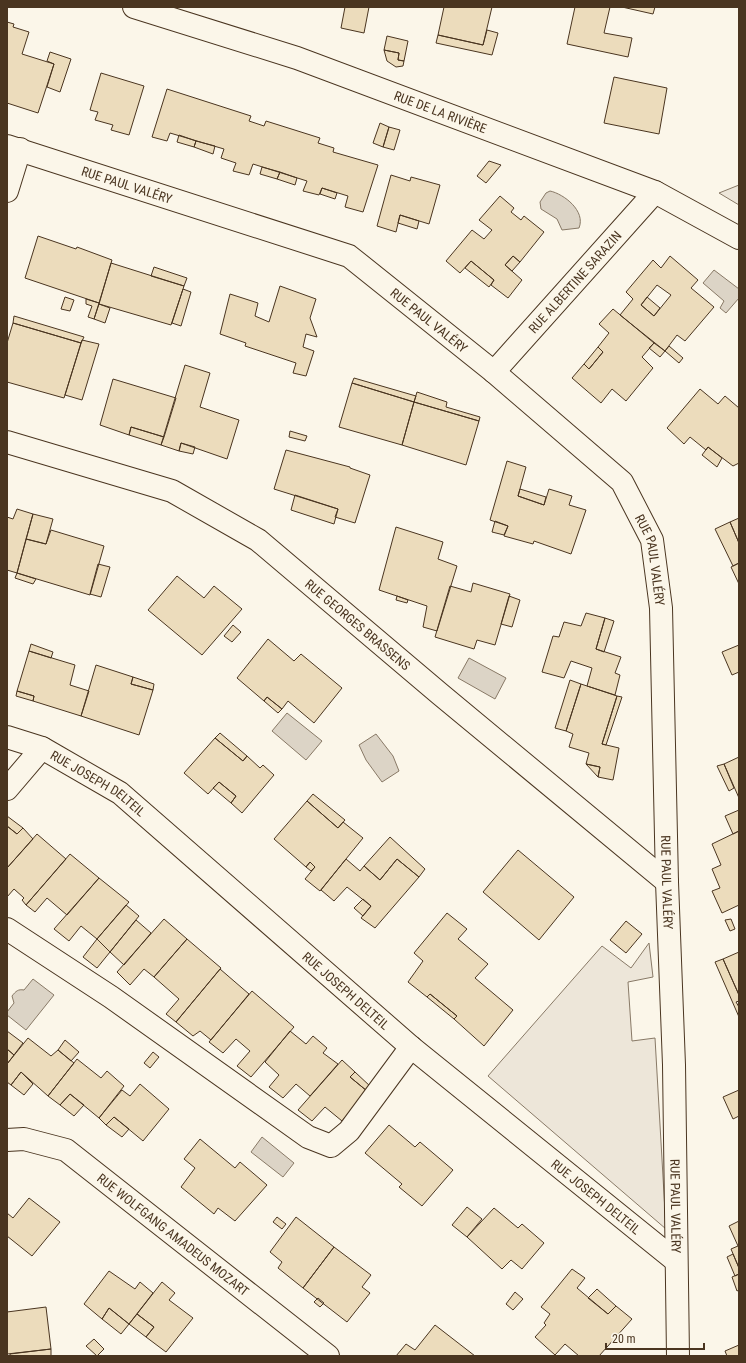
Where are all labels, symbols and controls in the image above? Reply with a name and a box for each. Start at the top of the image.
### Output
street label: RUE DE LA RIVIÈRE [392,88,489,136]
street label: RUE PAUL VALÉRY [80,163,174,207]
street label: RUE ALBERTINE SARAZIN [526,228,625,336]
street label: RUE PAUL VALÉRY [387,285,471,356]
street label: RUE PAUL VALÉRY [632,512,668,607]
street label: RUE GEORGES BRASSENS [302,576,413,674]
street label: RUE JOSEPH DELTEIL [48,748,148,820]
street label: RUE PAUL VALÉRY [658,835,676,930]
street label: RUE JOSEPH DELTEIL [299,949,392,1033]
street label: RUE JOSEPH DELTEIL [548,1156,643,1237]
street label: RUE PAUL VALÉRY [667,1159,684,1254]
street label: RUE WOLFGANG AMADEUS MOZART [94,1171,252,1299]
scale bar [606,1325,704,1351]
text: 20 m [612,1332,636,1346]

